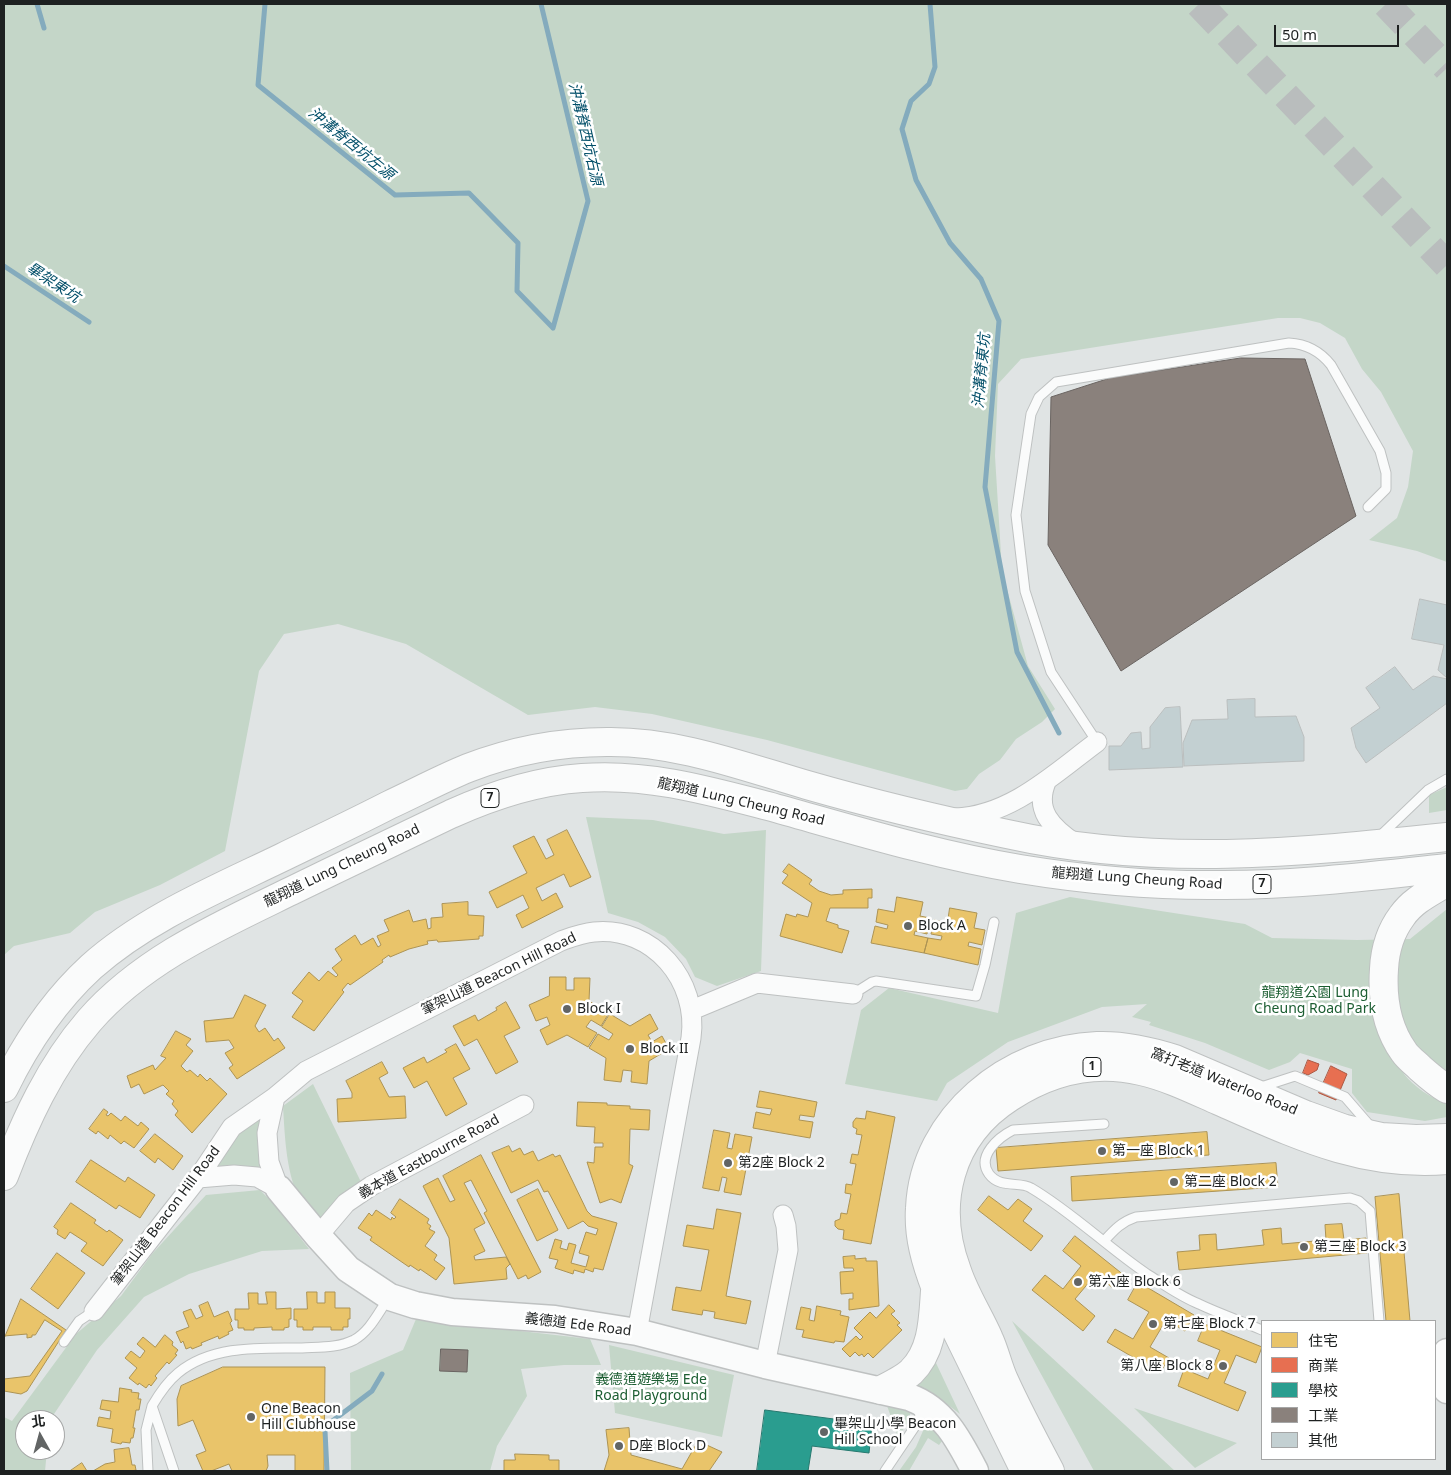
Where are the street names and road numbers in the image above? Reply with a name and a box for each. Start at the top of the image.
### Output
street label: 龍翔道 Lung Cheung Road [656,775,826,829]
road number: 7 [481,788,499,808]
street label: 龍翔道 Lung Cheung Road [261,821,423,911]
street label: 龍翔道 Lung Cheung Road [1051,865,1223,893]
road number: 7 [1253,874,1271,894]
street label: 筆架山道 Beacon Hill Road [419,929,579,1019]
street label: 窩打老道 Waterloo Road [1148,1045,1300,1119]
road number: 1 [1083,1058,1101,1076]
street label: 義本道 Eastbourne Road [356,1111,502,1203]
street label: 筆架山道 Beacon Hill Road [108,1143,224,1289]
street label: 義德道 Ede Road [524,1310,632,1340]

